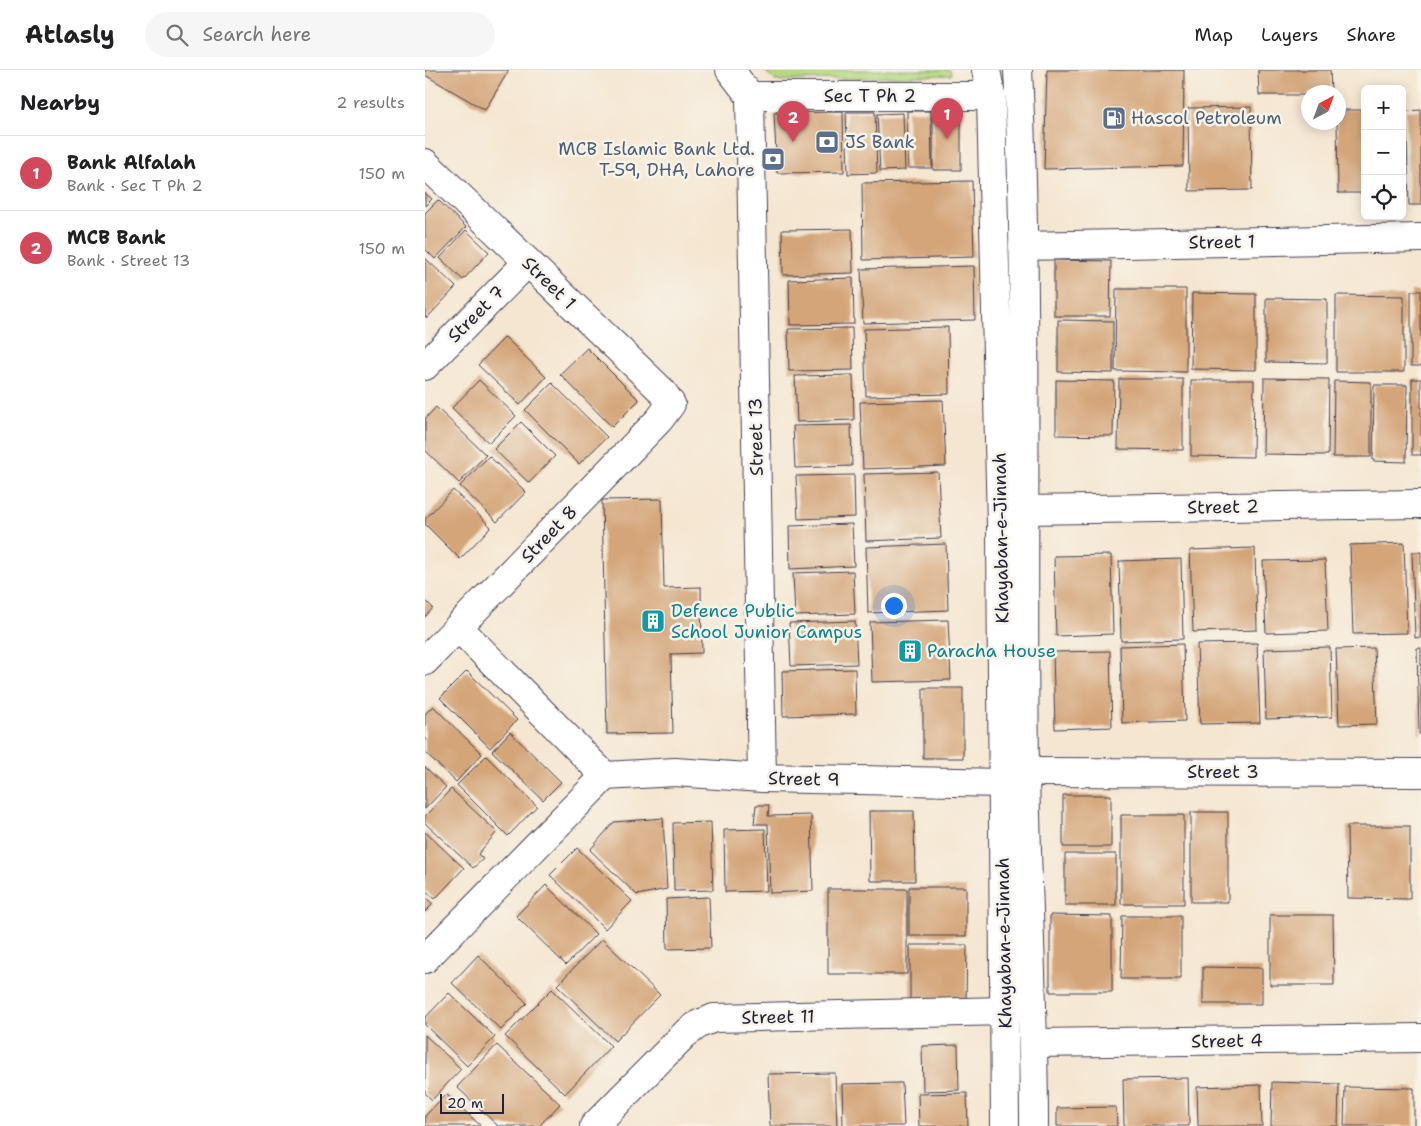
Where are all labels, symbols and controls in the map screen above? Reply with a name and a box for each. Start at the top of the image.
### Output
search box [145,12,495,57]
text: Atlasly [25,19,115,51]
icon: search [163,21,191,49]
text: Search here [203,22,311,47]
text: Map [1195,23,1233,47]
text: Layers [1261,23,1318,47]
text: Share [1346,23,1396,47]
street label: Sec T Ph 2 [824,84,916,108]
north arrow [1301,85,1346,130]
map controls [1361,85,1406,220]
button: + [1361,85,1406,130]
text: Nearby [20,89,100,117]
text: 2 results [336,92,405,113]
pin: 1 [931,98,963,139]
pin: 2 [777,101,809,142]
fuel station icon: Hascol Petroleum [1101,105,1127,131]
place label: Hascol Petroleum [1131,106,1282,130]
bank icon: JS Bank [814,129,840,155]
place label: JS Bank [845,130,915,154]
button: − [1361,130,1406,175]
place label: MCB Islamic Bank Ltd. T-59, DHA, Lahore [558,137,755,182]
bank icon: MCB Islamic Bank Ltd. T-59, DHA, Lahore [760,146,786,172]
text: Bank Alfalah [67,150,196,175]
text: 1 [32,163,40,184]
text: 150 m [358,163,405,184]
text: Bank · Sec T Ph 2 [67,175,203,196]
button: locate [1361,175,1406,220]
text: MCB Bank [67,225,166,250]
street label: Street 1 [1189,229,1255,255]
text: 2 [30,238,42,259]
text: 150 m [358,238,405,259]
text: Bank · Street 13 [67,250,190,271]
street label: Street 1 [517,251,581,315]
street label: Street 7 [442,280,510,348]
street label: Street 13 [743,398,769,476]
street label: Khayaban-e-Jinnah [988,452,1014,624]
street label: Street 2 [1187,494,1259,520]
street label: Street 8 [515,500,583,568]
your location [881,593,907,619]
place label: Defence Public School Junior Campus [671,599,862,644]
building icon: Defence Public School Junior Campus [640,608,666,634]
building icon: Paracha House [897,638,923,664]
place label: Paracha House [927,639,1056,663]
street label: Street 3 [1187,760,1259,784]
street label: Street 9 [768,766,840,792]
street label: Khayaban-e-Jinnah [991,857,1017,1029]
street label: Street 11 [741,1004,815,1030]
street label: Street 4 [1191,1028,1263,1054]
scale bar [440,1091,504,1114]
text: 20 m [447,1094,483,1112]

